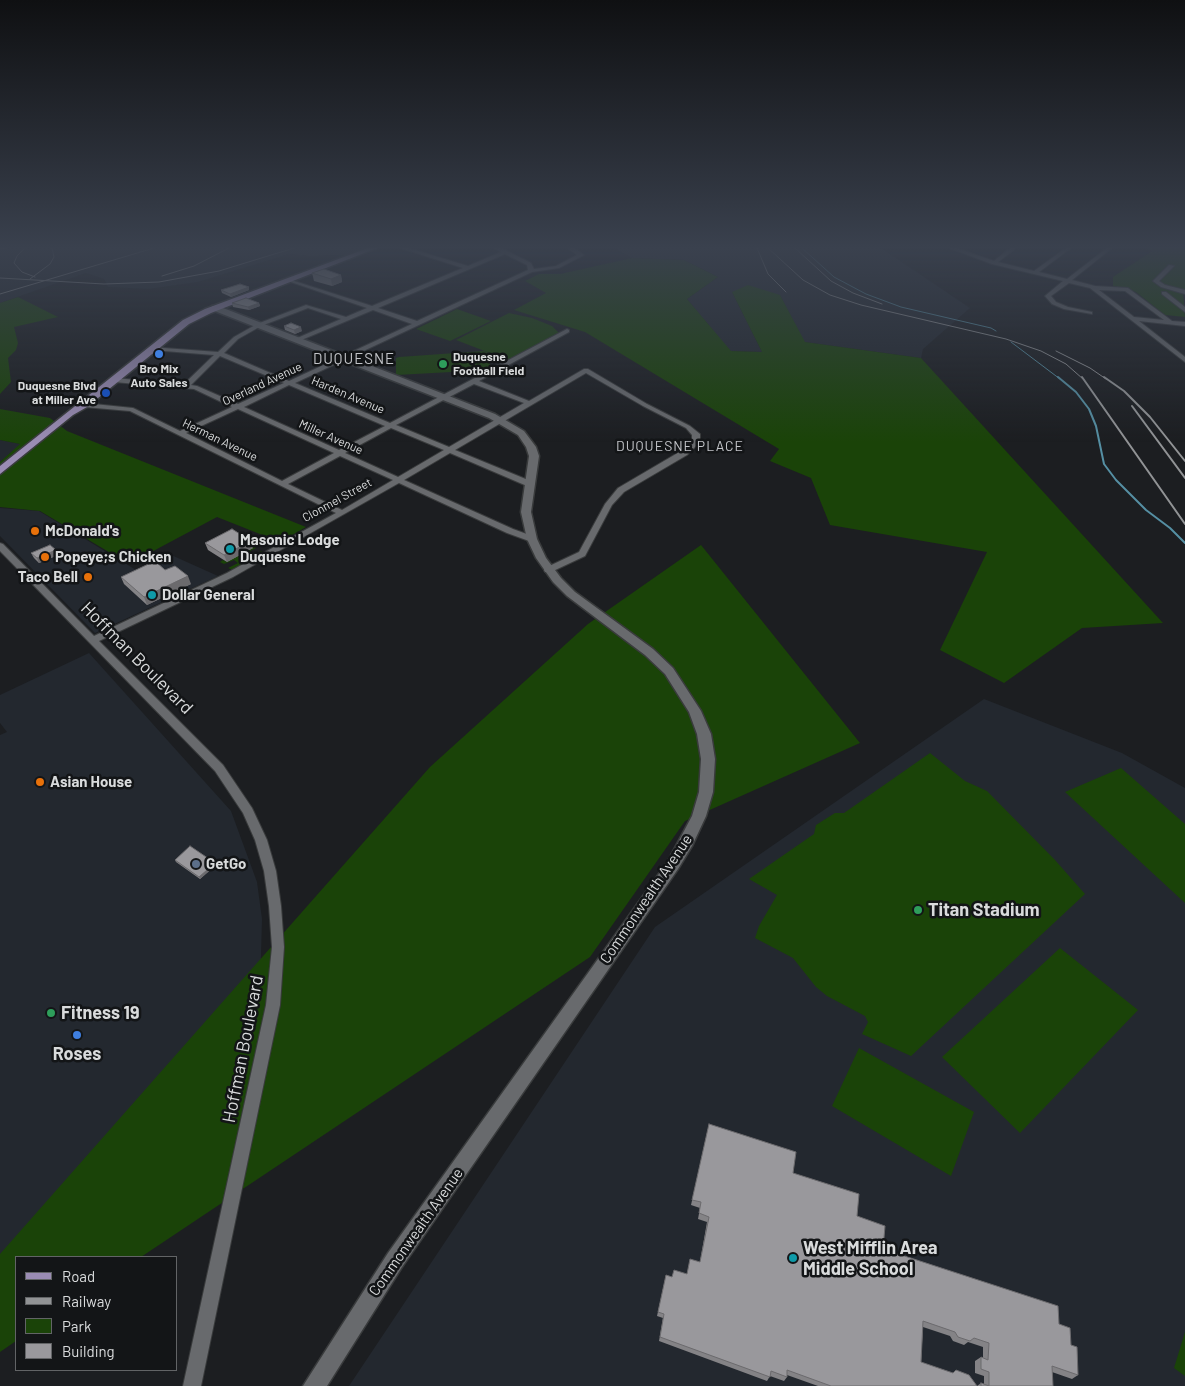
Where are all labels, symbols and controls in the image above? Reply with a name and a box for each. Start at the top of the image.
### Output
marker: Bro Mix Auto Sales [153,348,165,360]
district label: DUQUESNE [312,350,396,368]
place label: Duquesne Football Field [453,350,524,378]
marker: Duquesne Football Field [437,358,449,370]
street label: Overland Avenue [220,359,304,409]
place label: Bro Mix Auto Sales [131,362,187,390]
street label: Harden Avenue [309,373,387,417]
place label: Duquesne Blvd at Miller Ave [18,379,96,407]
marker: Duquesne Blvd at Miller Ave [100,387,112,399]
street label: Herman Avenue [180,416,260,464]
street label: Miller Avenue [297,416,365,458]
district label: DUQUESNE PLACE [614,438,746,454]
street label: Clonmel Street [300,475,374,525]
place label: McDonald's [45,522,119,540]
marker: McDonald's [29,525,41,537]
place label: Masonic Lodge Duquesne [240,531,340,566]
marker: Masonic Lodge Duquesne [224,543,236,555]
place label: Popeye;s Chicken [55,548,172,566]
marker: Popeye;s Chicken [39,551,51,563]
place label: Taco Bell [18,568,78,586]
marker: Taco Bell [82,571,94,583]
place label: Dollar General [162,586,255,604]
marker: Dollar General [146,589,158,601]
street label: Hoffman Boulevard [76,597,198,719]
place label: Asian House [50,773,132,791]
marker: Asian House [34,776,46,788]
street label: Commonwealth Avenue [596,831,696,967]
place label: GetGo [206,855,246,873]
marker: GetGo [190,858,202,870]
place label: Titan Stadium [928,899,1039,921]
marker: Titan Stadium [912,904,924,916]
street label: Hoffman Boulevard [218,973,268,1125]
place label: Fitness 19 [61,1002,139,1024]
marker: Fitness 19 [45,1007,57,1019]
marker: Roses [71,1029,83,1041]
place label: Roses [53,1043,101,1065]
street label: Commonwealth Avenue [365,1165,467,1299]
place label: West Mifflin Area Middle School [803,1237,938,1280]
marker: West Mifflin Area Middle School [787,1252,799,1264]
legend [15,1256,178,1371]
text: Road [62,1267,95,1285]
text: Railway [62,1292,111,1310]
text: Park [62,1317,91,1335]
text: Building [62,1342,115,1360]

